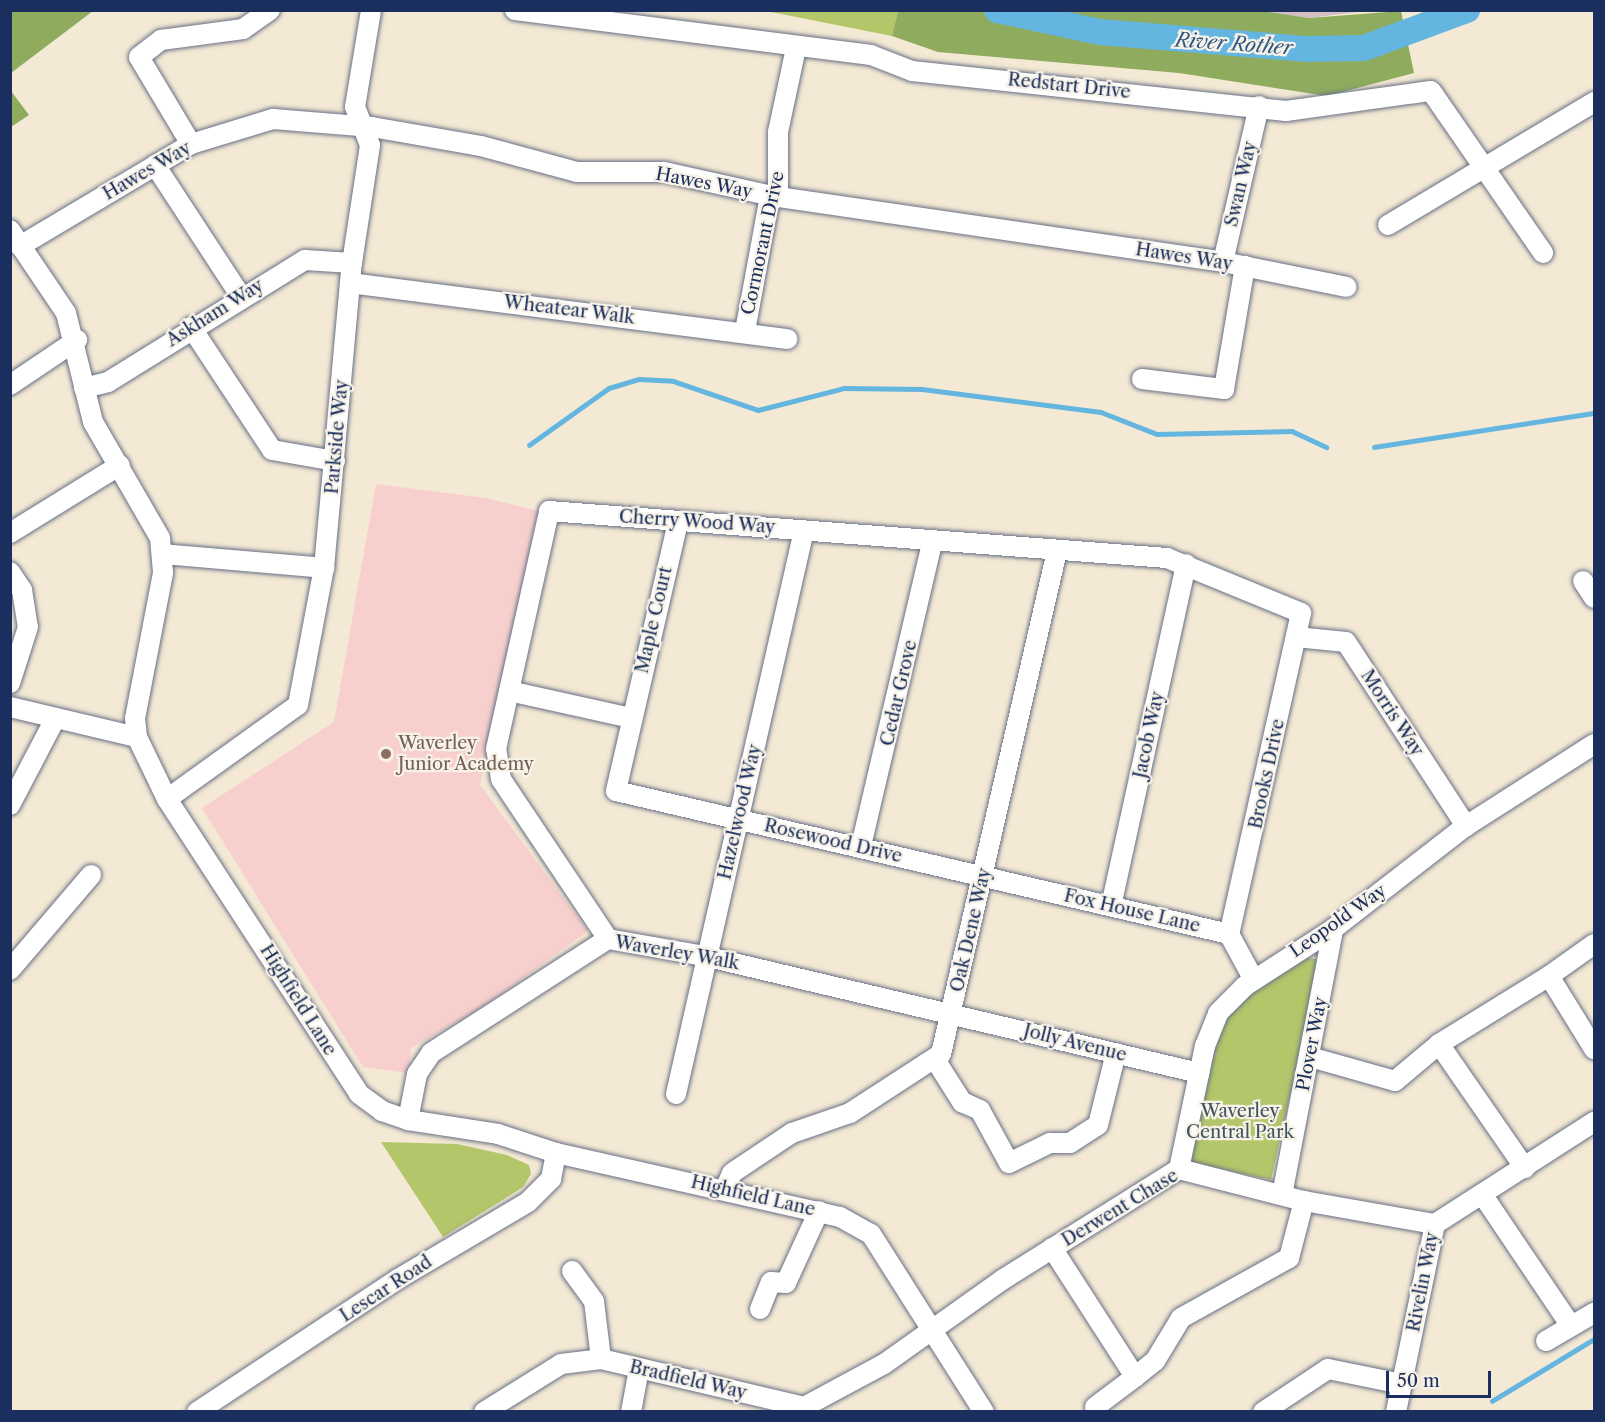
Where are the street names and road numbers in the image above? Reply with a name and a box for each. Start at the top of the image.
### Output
street label: Redstart Drive [1007,69,1131,103]
street label: Hawes Way [99,137,195,205]
street label: Swan Way [1221,139,1261,229]
street label: Hawes Way [654,163,754,203]
street label: Cormorant Drive [737,169,789,317]
street label: Hawes Way [1134,239,1234,275]
street label: Askham Way [162,274,268,352]
street label: Wheatear Walk [502,291,636,329]
street label: Parkside Way [321,379,353,495]
street label: Cherry Wood Way [617,506,777,538]
street label: Maple Court [631,565,677,675]
street label: Cedar Grove [876,638,922,748]
street label: Morris Way [1356,666,1428,760]
street label: Jacob Way [1129,689,1169,781]
street label: Brooks Drive [1245,717,1289,831]
street label: Hazelwood Way [714,742,766,882]
street label: Rosewood Drive [762,815,904,867]
street label: Oak Dene Way [946,865,996,995]
street label: Leopold Way [1285,880,1391,962]
street label: Fox House Lane [1062,885,1202,937]
street label: Waverley Walk [612,931,742,975]
street label: Highfield Lane [255,940,341,1060]
street label: Plover Way [1292,995,1332,1093]
street label: Jolly Avenue [1021,1020,1129,1066]
street label: Derwent Chase [1058,1165,1182,1251]
street label: Highfield Lane [689,1171,817,1221]
street label: Rivelin Way [1403,1230,1443,1334]
street label: Lescar Road [336,1251,436,1327]
street label: Bradfield Way [627,1356,749,1404]

